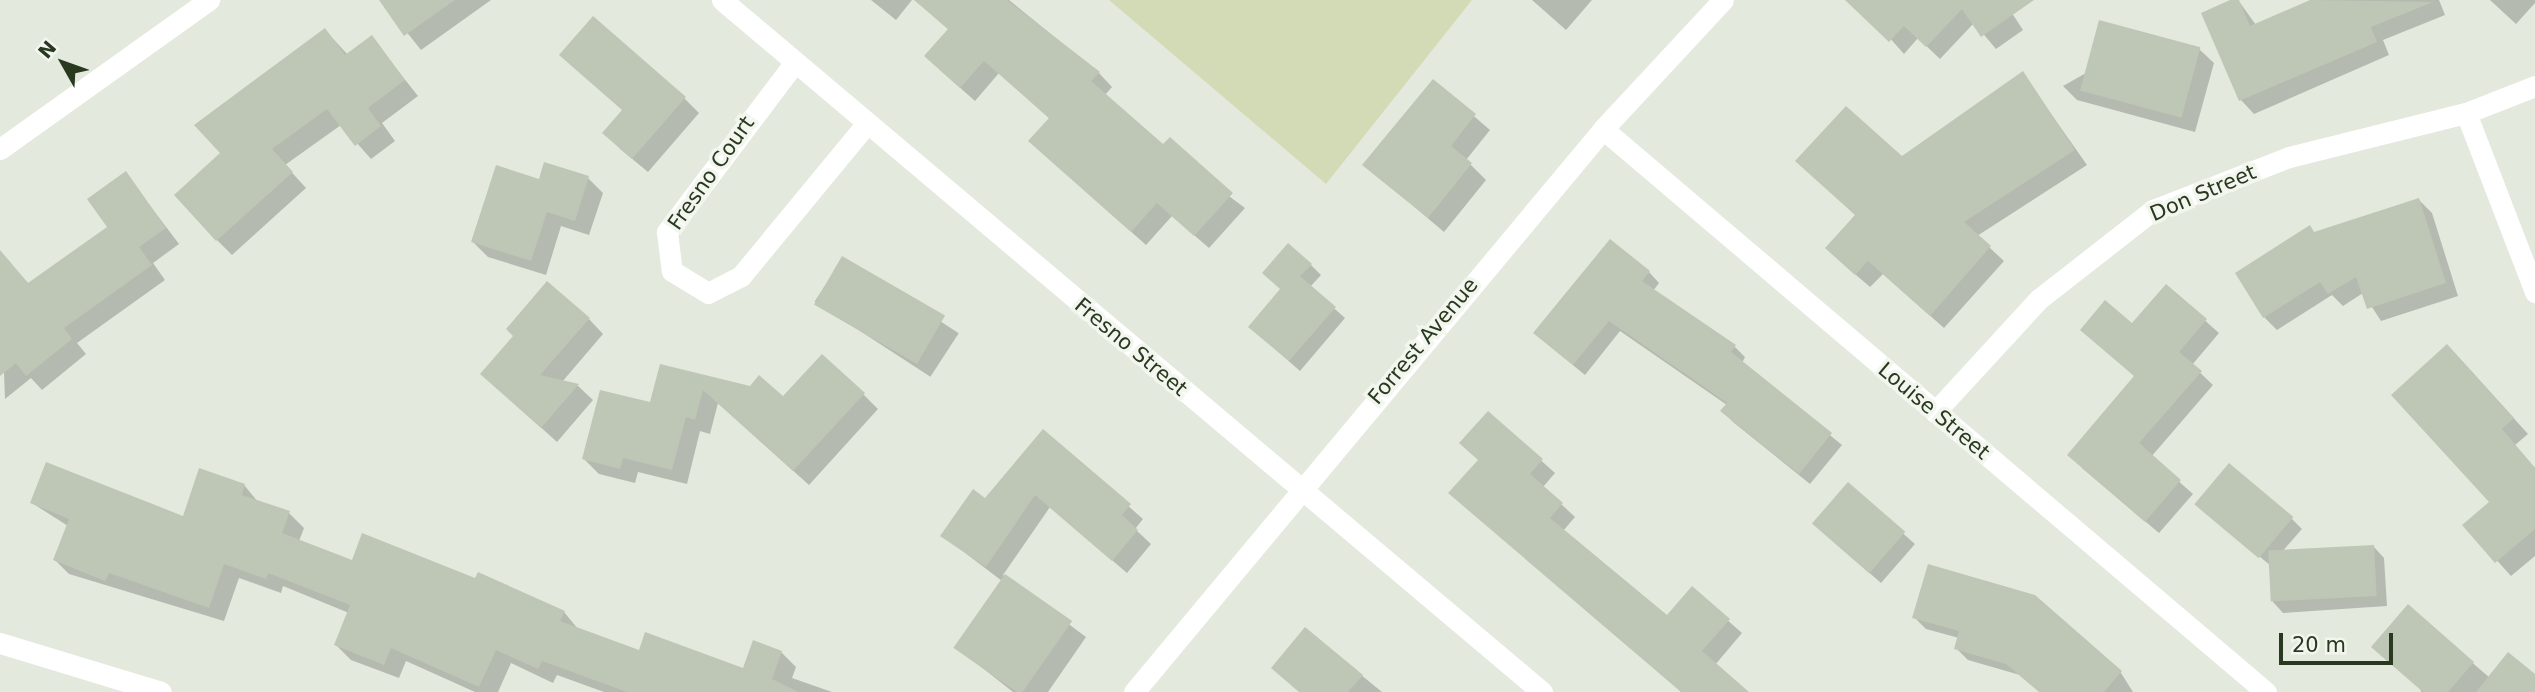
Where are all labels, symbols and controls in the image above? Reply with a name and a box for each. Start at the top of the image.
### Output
north arrow [28,28,98,98]
text: N [33,36,60,63]
street label: Fresno Court [663,111,759,235]
street label: Don Street [2146,159,2260,227]
street label: Forrest Avenue [1363,273,1483,409]
street label: Fresno Street [1070,293,1192,401]
street label: Louise Street [1873,357,1995,465]
scale bar [2283,618,2397,662]
text: 20 m [2292,633,2346,657]

